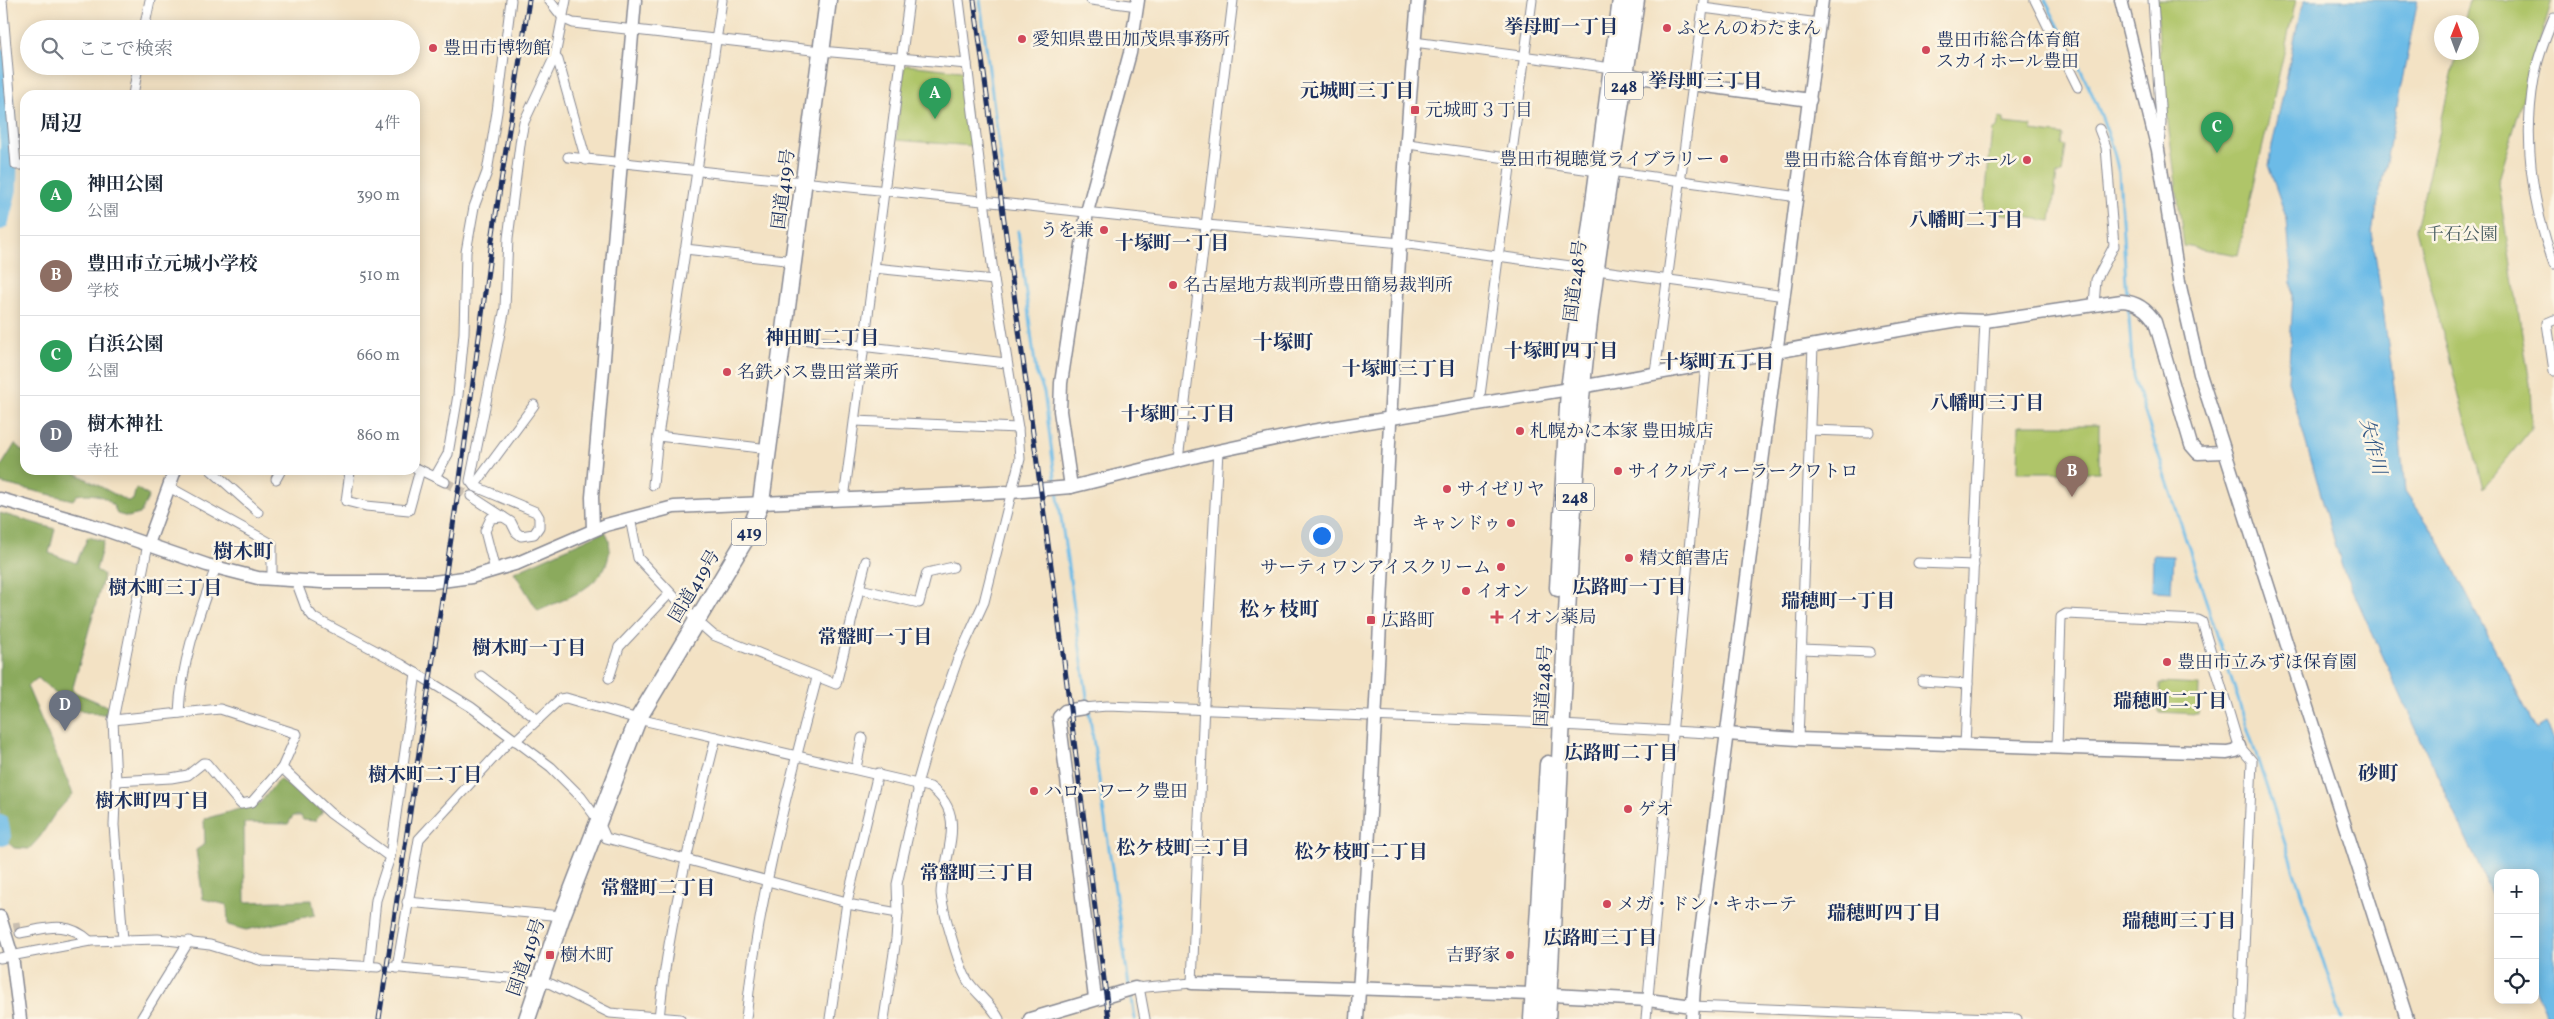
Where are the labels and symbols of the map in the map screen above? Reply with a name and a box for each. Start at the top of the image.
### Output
district label: 挙母町一丁目 [1504,15,1618,41]
north arrow [2434,15,2479,60]
place label: ふとんのわたまん [1677,17,1821,42]
marker: ふとんのわたまん [1661,22,1673,34]
place label: 愛知県豊田加茂県事務所 [1032,28,1230,53]
place label: 豊田市総合体育館 スカイホール豊田 [1936,29,2080,75]
marker: 愛知県豊田加茂県事務所 [1016,33,1028,45]
place label: 豊田市博物館 [443,37,551,62]
marker: 豊田市博物館 [427,42,439,54]
marker: 豊田市総合体育館 スカイホール豊田 [1920,44,1932,56]
district label: 挙母町三丁目 [1648,69,1762,95]
road number: 248 [1605,72,1643,100]
pin: A [919,78,951,119]
district label: 元城町三丁目 [1300,79,1414,105]
place label: 元城町３丁目 [1425,99,1533,124]
marker: 元城町３丁目 [1409,104,1421,116]
pin: C [2201,112,2233,153]
street label: 国道419号 [767,147,802,231]
place label: 豊田市視聴覚ライブラリー [1499,148,1714,173]
place label: 豊田市総合体育館サブホール [1783,149,2017,174]
marker: 豊田市視聴覚ライブラリー [1718,153,1730,165]
marker: 豊田市総合体育館サブホール [2021,154,2033,166]
district label: 八幡町二丁目 [1909,208,2023,234]
place label: うを兼 [1040,219,1094,244]
park label: 千石公園 [2426,223,2498,248]
marker: うを兼 [1098,224,1110,236]
district label: 十塚町一丁目 [1115,231,1229,257]
street label: 国道248号 [1559,239,1594,324]
place label: 名古屋地方裁判所豊田簡易裁判所 [1183,274,1453,299]
marker: 名古屋地方裁判所豊田簡易裁判所 [1167,279,1179,291]
district label: 神田町二丁目 [765,326,879,352]
district label: 十塚町 [1253,330,1314,358]
district label: 十塚町四丁目 [1504,339,1618,365]
district label: 十塚町五丁目 [1660,350,1774,376]
district label: 十塚町三丁目 [1342,357,1456,383]
place label: 名鉄バス豊田営業所 [737,361,899,386]
marker: 名鉄バス豊田営業所 [721,366,733,378]
district label: 八幡町三丁目 [1930,391,2044,417]
district label: 十塚町二丁目 [1121,402,1235,428]
water label: 矢作川 [2353,416,2392,479]
place label: 札幌かに本家 豊田城店 [1530,420,1714,445]
marker: 札幌かに本家 豊田城店 [1514,425,1526,437]
pin: B [2056,456,2088,497]
place label: サイクルディーラークワトロ [1628,460,1858,485]
marker: サイクルディーラークワトロ [1612,465,1624,477]
place label: サイゼリヤ [1457,478,1545,503]
marker: サイゼリヤ [1441,483,1453,495]
road number: 248 [1556,484,1594,511]
place label: キャンドゥ [1411,512,1501,537]
marker: キャンドゥ [1505,517,1517,529]
road number: 419 [732,518,766,546]
your location [1309,523,1335,549]
district label: 樹木町 [213,539,274,567]
street label: 国道419号 [664,546,727,628]
place label: 精文館書店 [1639,547,1729,572]
marker: 精文館書店 [1623,552,1635,564]
place label: サーティワンアイスクリーム [1260,556,1491,581]
marker: サーティワンアイスクリーム [1495,561,1507,573]
district label: 広路町一丁目 [1572,575,1686,601]
district label: 樹木町三丁目 [108,576,222,602]
place label: イオン [1476,580,1529,605]
marker: イオン [1460,585,1472,597]
district label: 瑞穂町一丁目 [1781,589,1895,615]
district label: 松ヶ枝町 [1239,597,1320,625]
place label: イオン薬局 [1507,606,1596,631]
place label: 広路町 [1381,609,1435,634]
marker: イオン薬局 [1491,611,1503,623]
marker: 広路町 [1365,614,1377,626]
district label: 常盤町一丁目 [818,625,932,651]
district label: 樹木町一丁目 [472,636,586,662]
street label: 国道248号 [1530,644,1559,728]
place label: 豊田市立みずほ保育園 [2177,651,2357,676]
marker: 豊田市立みずほ保育園 [2161,656,2173,668]
district label: 瑞穂町二丁目 [2113,689,2227,715]
pin: D [49,690,81,731]
district label: 広路町二丁目 [1564,741,1678,767]
district label: 砂町 [2358,761,2399,789]
district label: 樹木町二丁目 [368,763,482,789]
place label: ハローワーク豊田 [1044,780,1188,805]
marker: ハローワーク豊田 [1028,785,1040,797]
district label: 樹木町四丁目 [95,789,209,815]
place label: ゲオ [1638,798,1674,823]
marker: ゲオ [1622,803,1634,815]
district label: 松ケ枝町三丁目 [1116,836,1250,862]
district label: 松ケ枝町二丁目 [1294,840,1428,866]
district label: 常盤町三丁目 [920,861,1034,887]
district label: 常盤町二丁目 [601,876,715,902]
place label: メガ・ドン・キホーテ [1617,893,1797,918]
marker: メガ・ドン・キホーテ [1601,898,1613,910]
district label: 瑞穂町四丁目 [1827,901,1941,927]
district label: 瑞穂町三丁目 [2122,909,2236,935]
street label: 国道419号 [502,915,552,1000]
district label: 広路町三丁目 [1543,926,1657,952]
place label: 樹木町 [560,944,614,969]
place label: 吉野家 [1446,944,1500,969]
marker: 樹木町 [544,949,556,961]
marker: 吉野家 [1504,949,1516,961]

